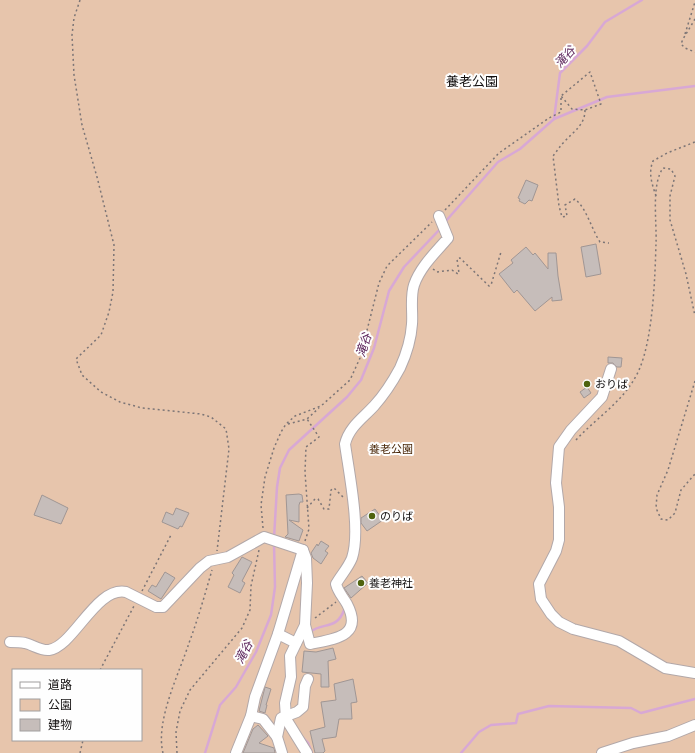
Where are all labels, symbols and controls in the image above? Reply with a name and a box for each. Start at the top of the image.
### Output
water label: 滝谷 [552,43,579,71]
district label: 養老公園 [446,74,498,89]
water label: 滝谷 [354,330,375,359]
place label: おりば [595,378,628,390]
marker: おりば [582,379,592,389]
park label: 養老公園 [369,443,413,455]
place label: のりば [380,510,413,522]
marker: のりば [367,511,377,521]
place label: 養老神社 [369,577,413,589]
marker: 養老神社 [356,578,366,588]
water label: 滝谷 [232,637,256,666]
legend [12,669,142,741]
text: 道路 [48,678,72,692]
text: 公園 [48,698,72,712]
text: 建物 [48,718,72,732]

